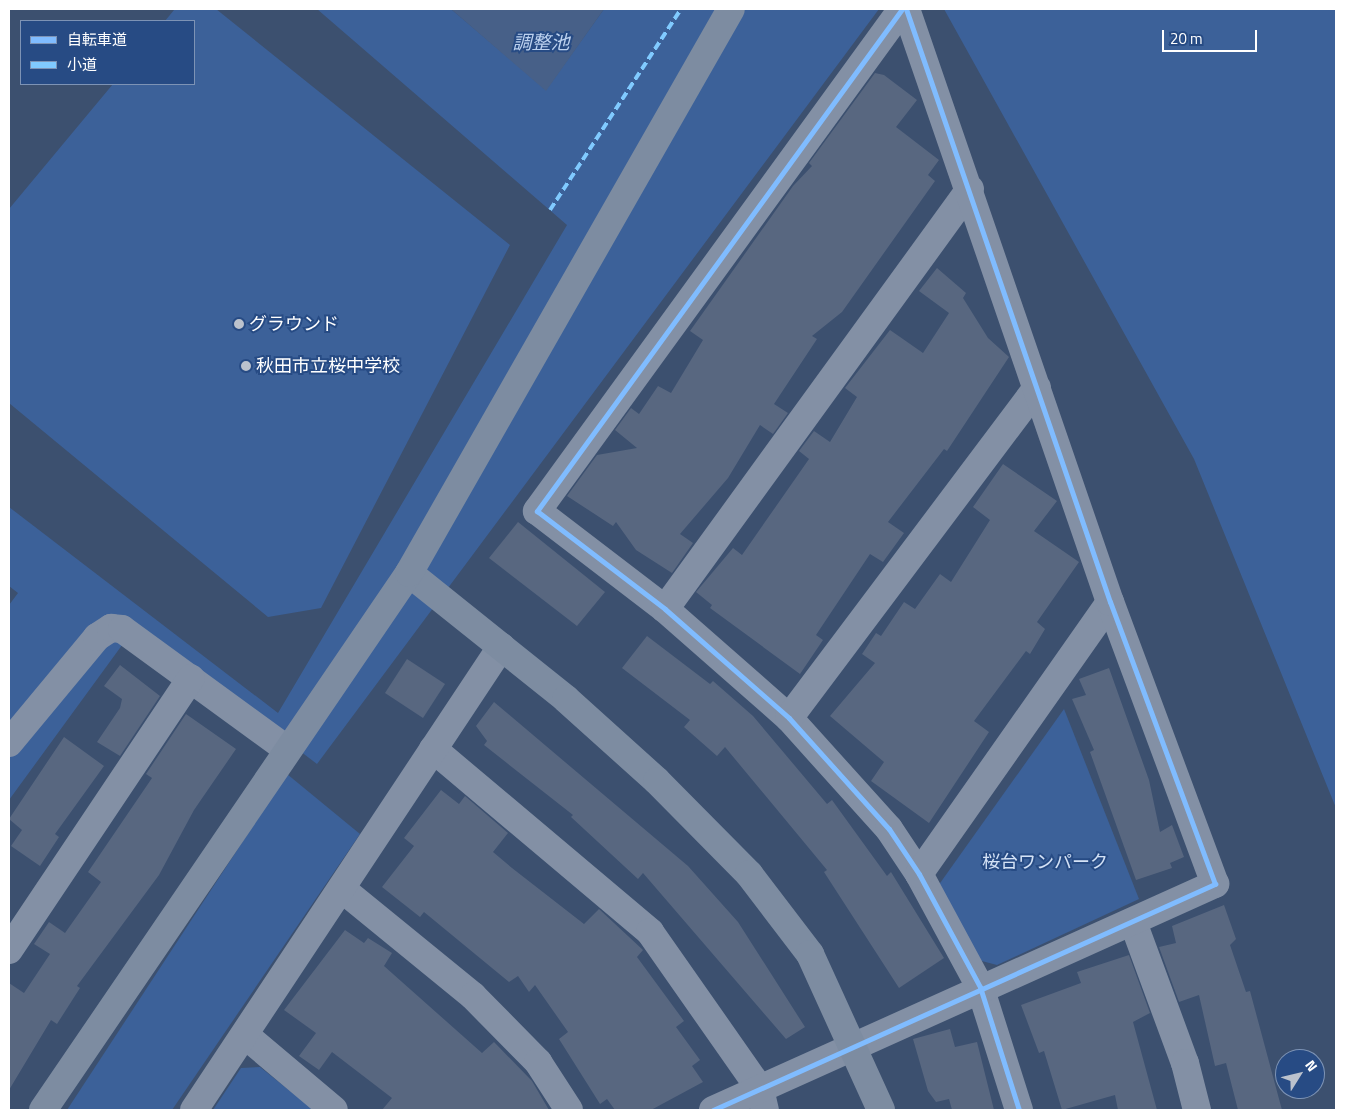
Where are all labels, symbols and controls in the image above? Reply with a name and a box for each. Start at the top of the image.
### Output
legend [20,20,195,85]
scale bar [1165,20,1260,52]
text: 20 m [1170,27,1203,50]
text: 自転車道 [67,28,127,51]
water label: 調整池 [513,31,569,53]
text: 小道 [67,53,97,76]
place label: グラウンド [249,313,339,335]
marker: グラウンド [233,318,245,330]
place label: 秋田市立桜中学校 [256,355,400,377]
marker: 秋田市立桜中学校 [240,360,252,372]
park label: 桜台ワンパーク [982,851,1108,873]
north arrow [1275,1049,1325,1099]
text: N [1300,1055,1323,1076]

